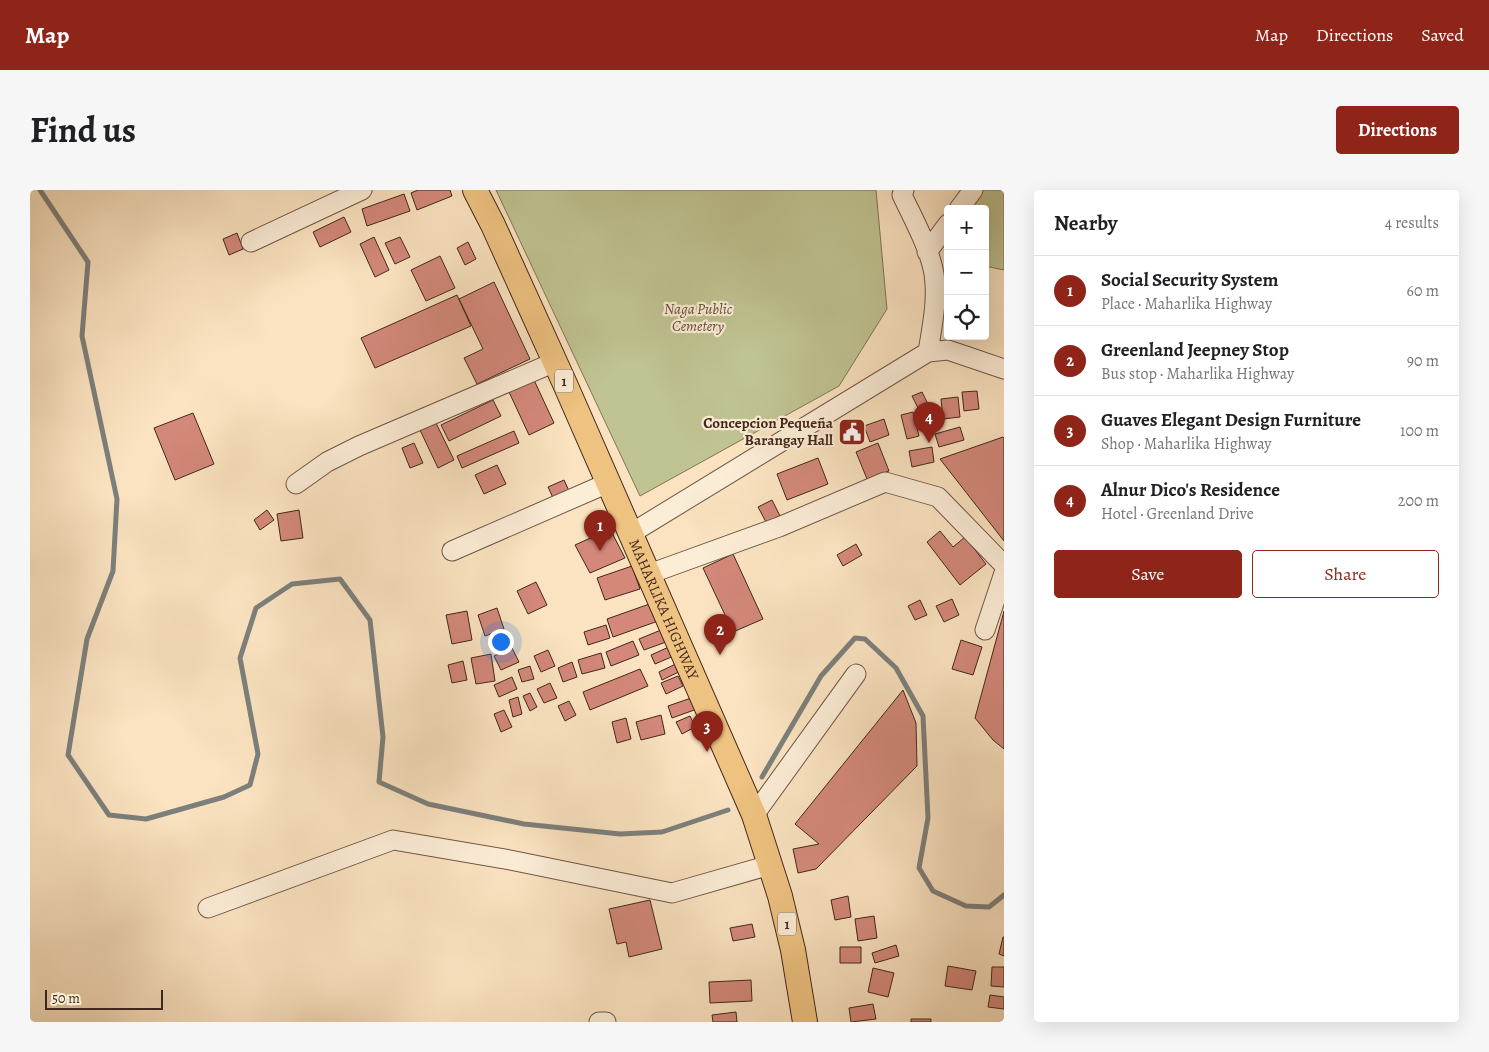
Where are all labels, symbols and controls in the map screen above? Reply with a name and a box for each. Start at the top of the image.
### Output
text: Map [25,19,69,51]
text: Map [1255,23,1288,47]
text: Directions [1316,23,1393,47]
text: Saved [1421,23,1464,47]
text: Find us [30,106,136,154]
button: Directions [1336,106,1459,154]
map controls [944,205,989,340]
button: + [944,205,989,250]
text: Nearby [1054,209,1117,237]
text: 4 results [1385,212,1439,234]
button: − [944,250,989,295]
text: Social Security System [1101,267,1278,293]
text: 1 [1067,280,1073,302]
text: 60 m [1407,280,1439,302]
text: Place · Maharlika Highway [1101,293,1272,315]
button: locate [944,295,989,340]
park label: Naga Public Cemetery [664,299,733,336]
text: Greenland Jeepney Stop [1101,337,1289,363]
text: 2 [1066,350,1074,372]
text: 90 m [1407,350,1439,372]
text: Bus stop · Maharlika Highway [1101,363,1294,385]
road number: 1 [555,370,573,392]
pin: 4 [913,402,945,443]
text: Guaves Elegant Design Furniture [1101,407,1361,433]
place label: Concepcion Pequeña Barangay Hall [703,413,834,450]
public building icon: Concepcion Pequeña Barangay Hall [837,417,867,447]
text: 3 [1067,420,1073,442]
text: 100 m [1400,420,1439,442]
text: Shop · Maharlika Highway [1101,433,1271,455]
text: Alnur Dico's Residence [1101,477,1280,503]
text: 4 [1066,490,1074,512]
text: 200 m [1398,490,1439,512]
text: Hotel · Greenland Drive [1101,503,1254,525]
pin: 1 [584,510,616,551]
street label: MAHARLIKA HIGHWAY [624,536,704,684]
button: Save [1054,550,1242,598]
button: Share [1252,550,1439,598]
pin: 2 [704,614,736,655]
your location [488,629,514,655]
pin: 3 [691,711,723,752]
road number: 1 [778,912,796,936]
scale bar [45,987,162,1010]
text: 50 m [52,989,80,1008]

